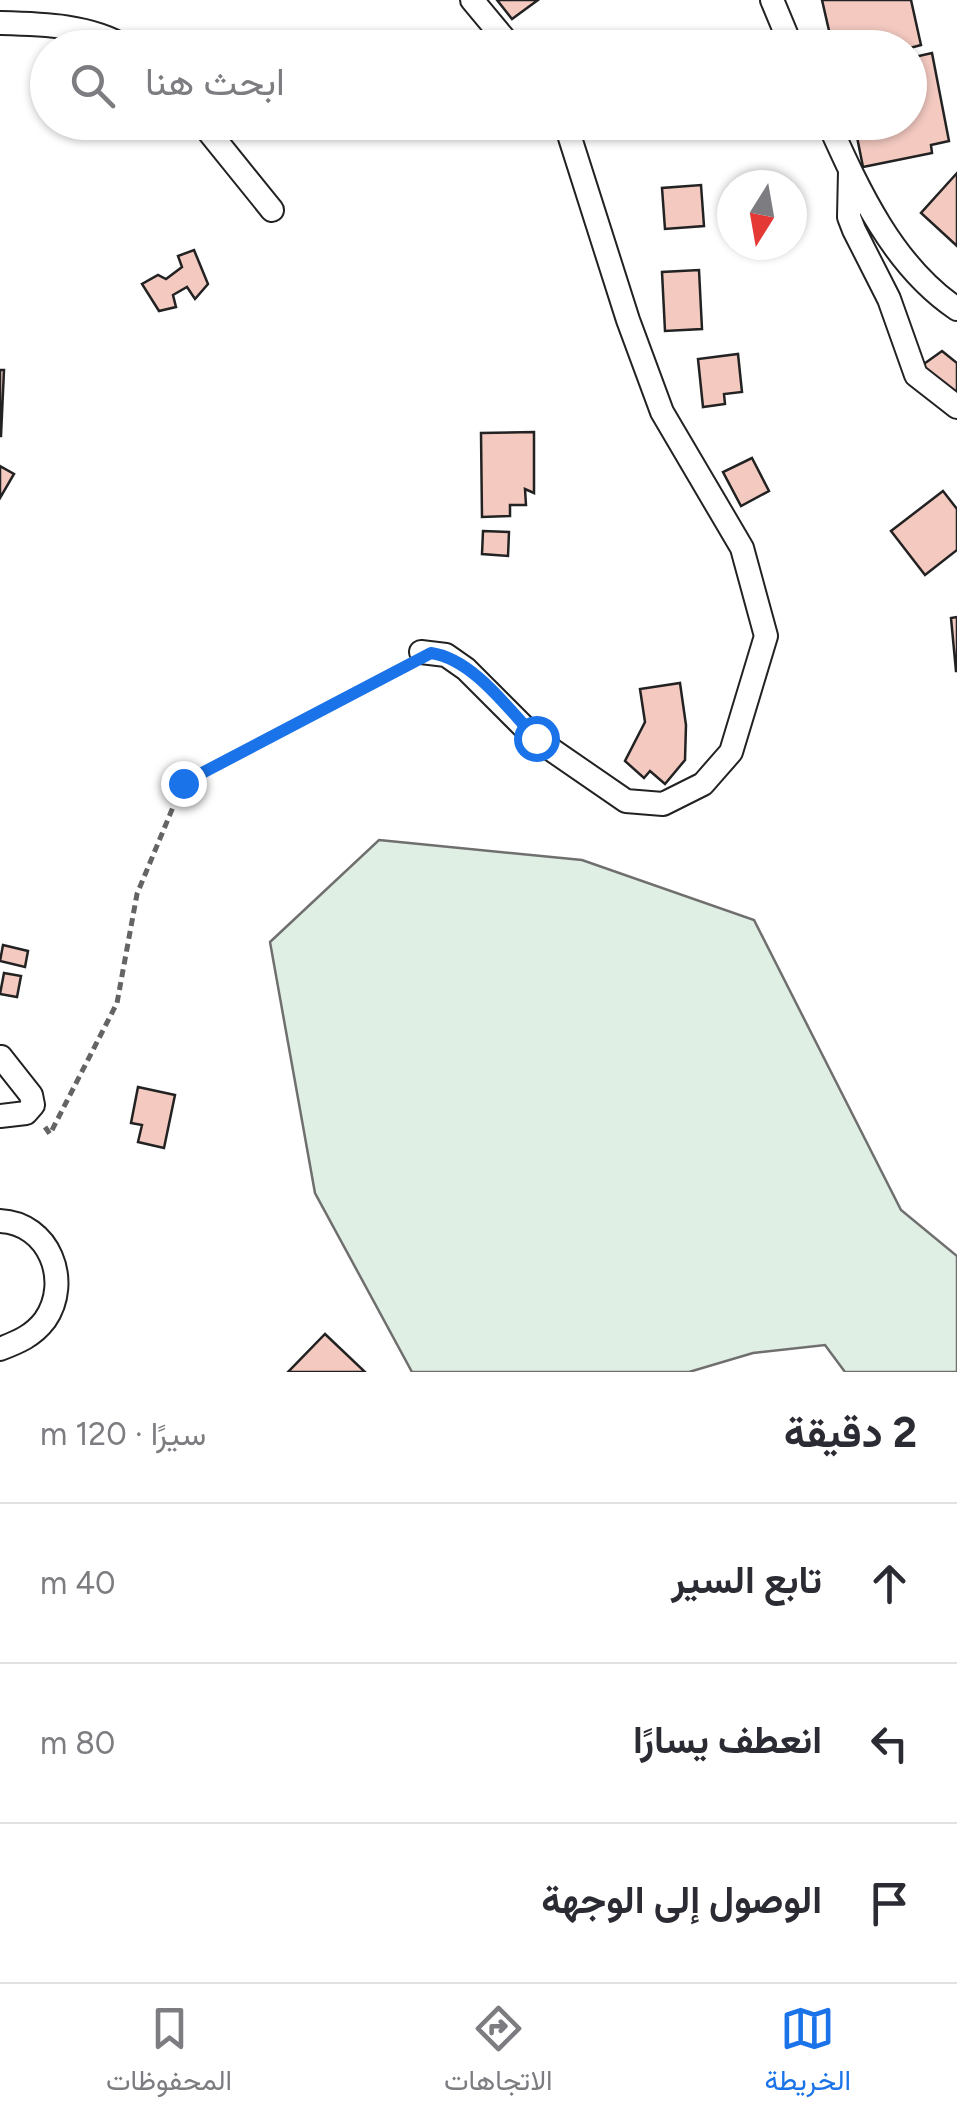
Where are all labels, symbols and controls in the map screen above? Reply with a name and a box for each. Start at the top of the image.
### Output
search box [30,30,927,140]
icon: search [65,58,120,113]
text: ابحث هنا [145,59,285,105]
north arrow [717,170,807,260]
route start [514,716,560,762]
route end [161,761,207,807]
text: 2 دقيقة [784,1407,917,1458]
text: سيرًا · 120 m [40,1415,206,1453]
icon: ahead [862,1556,917,1611]
text: تابع السير [671,1557,822,1603]
text: 40 m [40,1564,116,1602]
icon: left [862,1716,917,1771]
text: انعطف يسارًا [633,1717,822,1763]
text: 80 m [40,1724,115,1762]
icon: arrive [862,1876,917,1931]
text: الوصول إلى الوجهة [541,1877,822,1923]
tab: المحفوظات [106,2001,232,2105]
tab: الاتجاهات [444,2001,553,2105]
tab: الخريطة [764,2001,851,2105]

